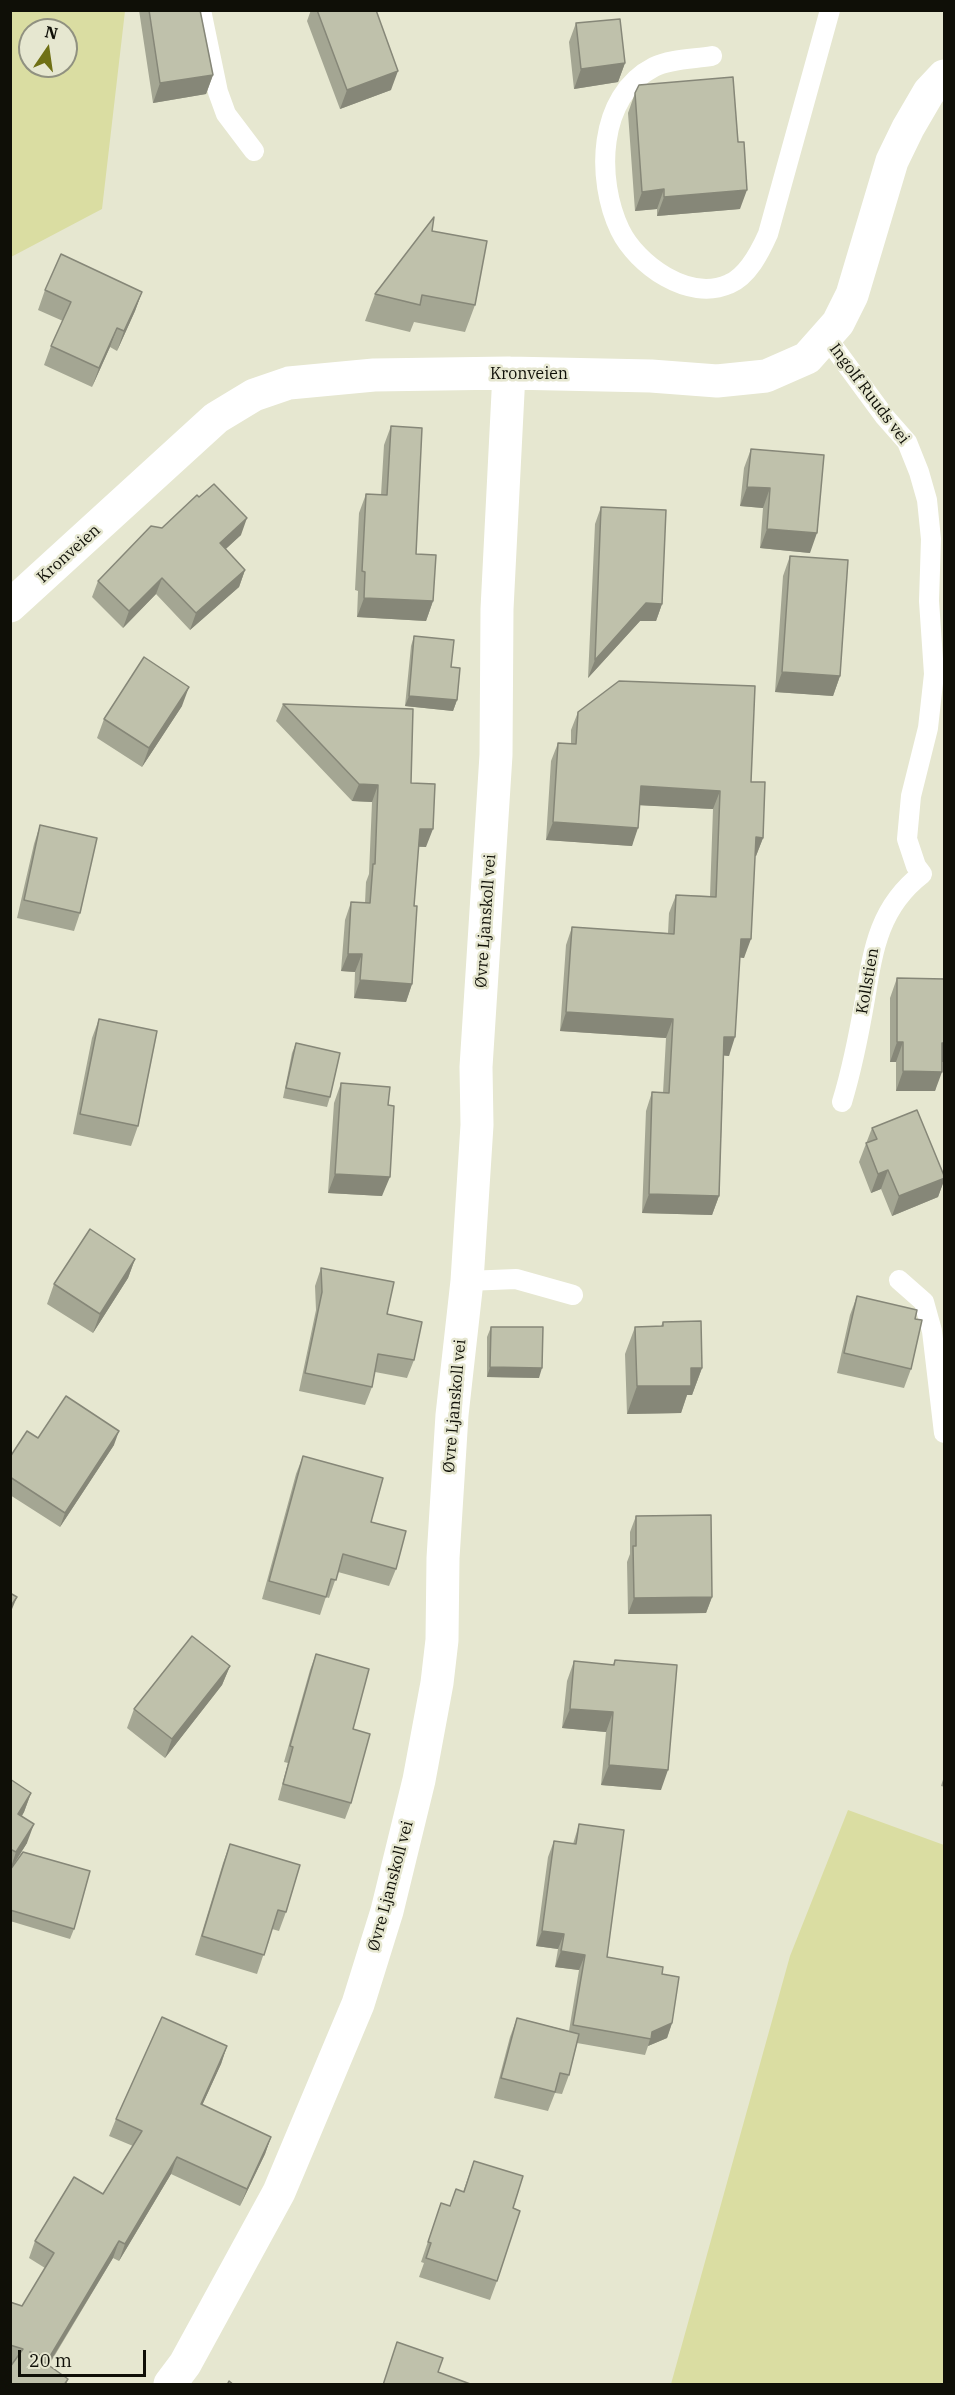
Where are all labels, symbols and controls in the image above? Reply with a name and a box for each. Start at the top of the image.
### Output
north arrow [18,18,78,78]
text: N [43,21,60,44]
street label: Ingolf Ruuds vei [825,340,913,448]
street label: Kronveien [490,364,568,384]
street label: Kronveien [34,521,104,587]
street label: Øvre Ljanskoll vei [472,853,500,989]
street label: Kollstien [853,946,883,1016]
street label: Øvre Ljanskoll vei [440,1338,470,1474]
street label: Øvre Ljanskoll vei [364,1819,418,1953]
scale bar [21,2338,148,2376]
text: 20 m [29,2349,72,2372]

